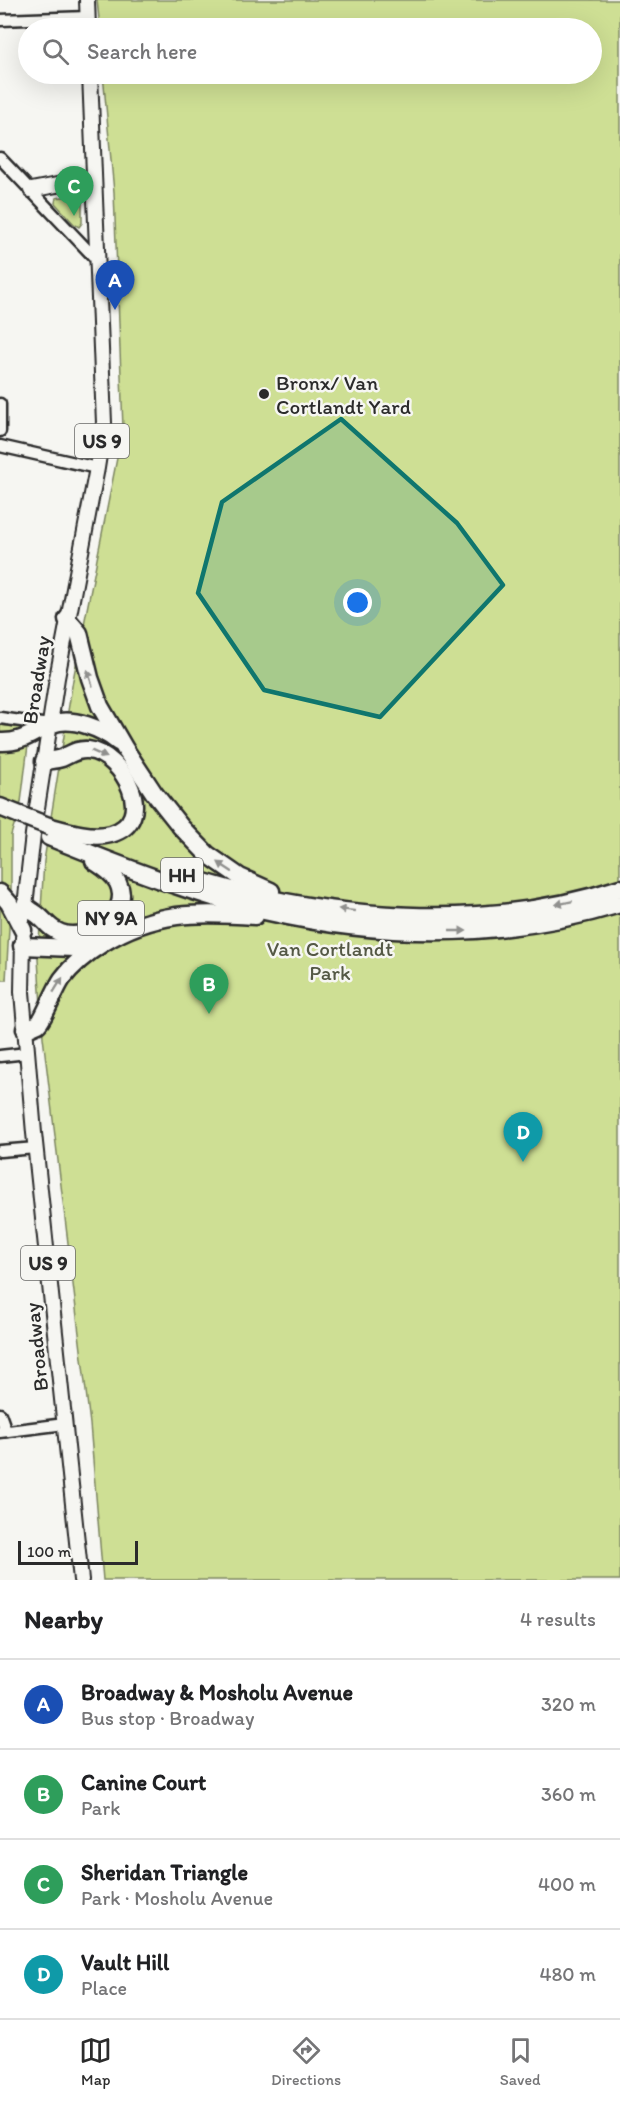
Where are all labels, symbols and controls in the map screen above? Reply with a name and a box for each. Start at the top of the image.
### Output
search box [18,18,602,84]
icon: search [39,35,72,68]
text: Search here [87,38,197,65]
pin: C [54,166,94,216]
pin: A [96,260,134,310]
place label: Bronx/ Van Cortlandt Yard [276,370,411,419]
marker: Bronx/ Van Cortlandt Yard [257,387,271,401]
road number: US 9 [75,424,129,458]
your location [343,588,372,617]
street label: Broadway [17,634,55,726]
one-way arrow [85,669,94,687]
one-way arrow [91,750,108,759]
road number: HH [161,858,203,892]
one-way arrow [218,861,234,873]
one-way arrow [554,899,573,908]
road number: NY 9A [78,901,144,935]
one-way arrow [337,905,356,915]
one-way arrow [449,926,468,936]
park label: Van Cortlandt Park [267,936,393,985]
pin: B [190,964,228,1014]
one-way arrow [53,977,64,993]
pin: D [504,1112,542,1162]
road number: US 9 [21,1246,75,1280]
street label: Broadway [19,1301,53,1393]
scale bar [18,1538,138,1566]
text: 100 m [27,1542,71,1561]
text: Nearby [24,1603,103,1635]
text: 4 results [520,1607,596,1631]
text: Broadway & Mosholu Avenue [81,1679,353,1706]
text: A [37,1692,50,1716]
text: 320 m [541,1692,596,1716]
text: Bus stop · Broadway [81,1706,254,1730]
text: Canine Court [81,1769,206,1796]
text: B [37,1782,50,1806]
text: 360 m [541,1782,596,1806]
text: Park [81,1796,120,1820]
text: Sheridan Triangle [81,1859,248,1886]
text: C [37,1872,50,1896]
text: 400 m [538,1872,596,1896]
text: Park · Mosholu Avenue [81,1886,273,1910]
text: Vault Hill [81,1949,169,1976]
text: D [37,1962,50,1986]
text: 480 m [539,1962,596,1986]
text: Place [81,1976,127,2000]
tab: Map [79,2034,112,2089]
tab: Directions [271,2034,341,2089]
tab: Saved [500,2034,541,2089]

